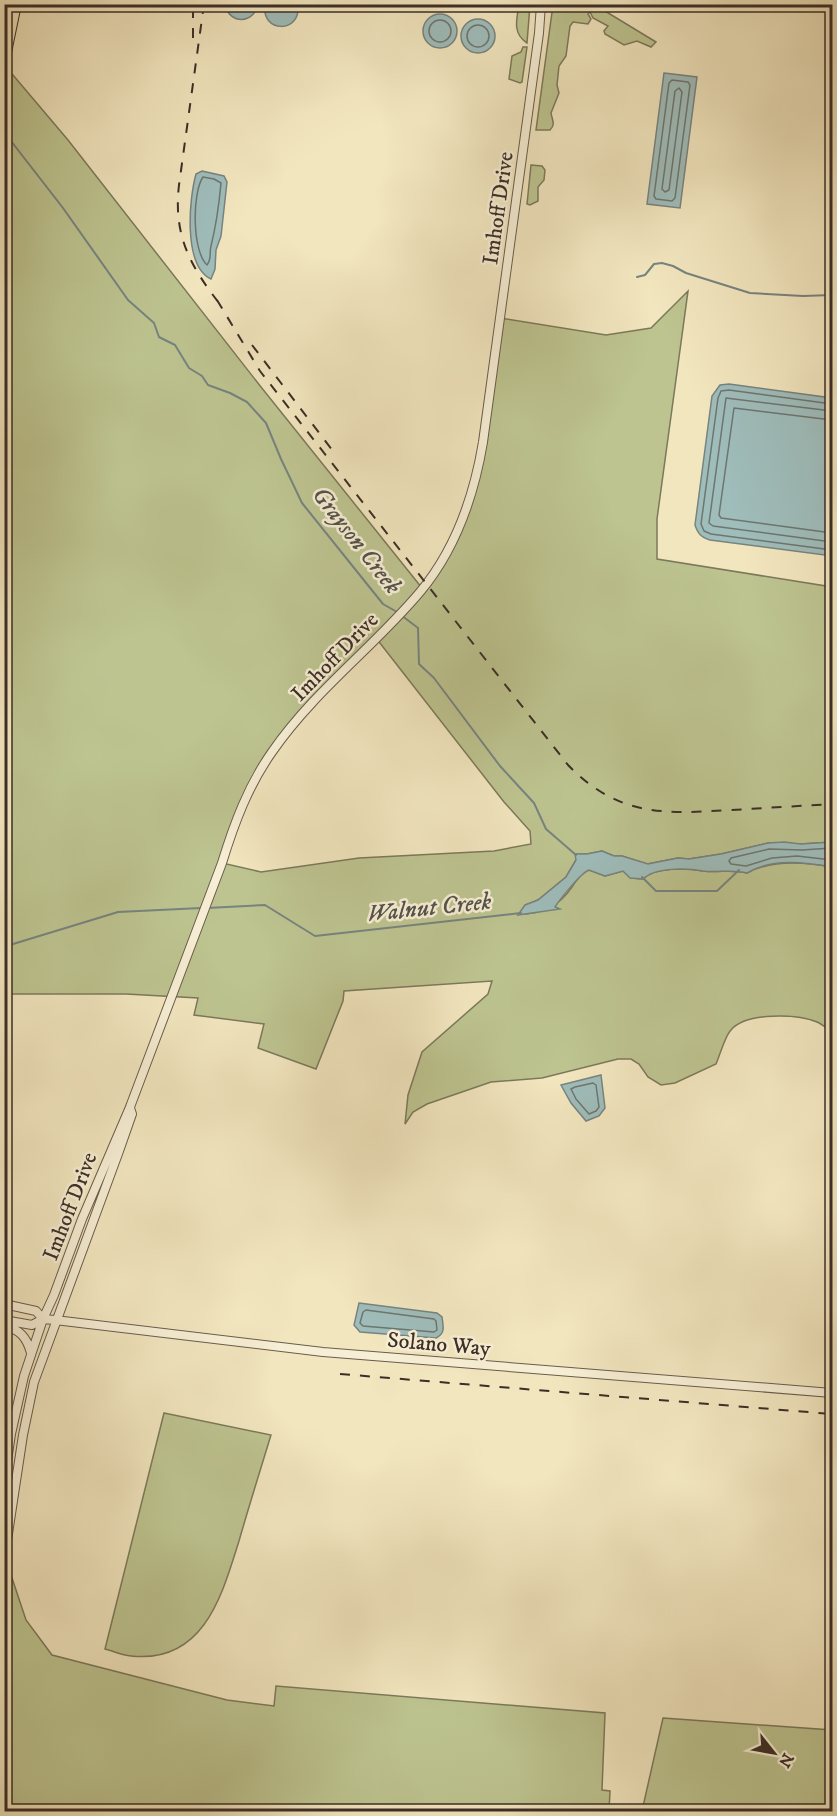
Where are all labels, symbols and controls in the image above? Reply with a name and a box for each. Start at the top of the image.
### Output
street label: Imhoff Drive [477,150,520,266]
water label: Grayson Creek [305,481,407,600]
street label: Imhoff Drive [286,607,384,707]
water label: Walnut Creek [365,887,493,929]
street label: Imhoff Drive [37,1149,103,1264]
street label: Solano Way [386,1327,492,1362]
north arrow [744,1723,804,1783]
text: N [774,1749,798,1771]

